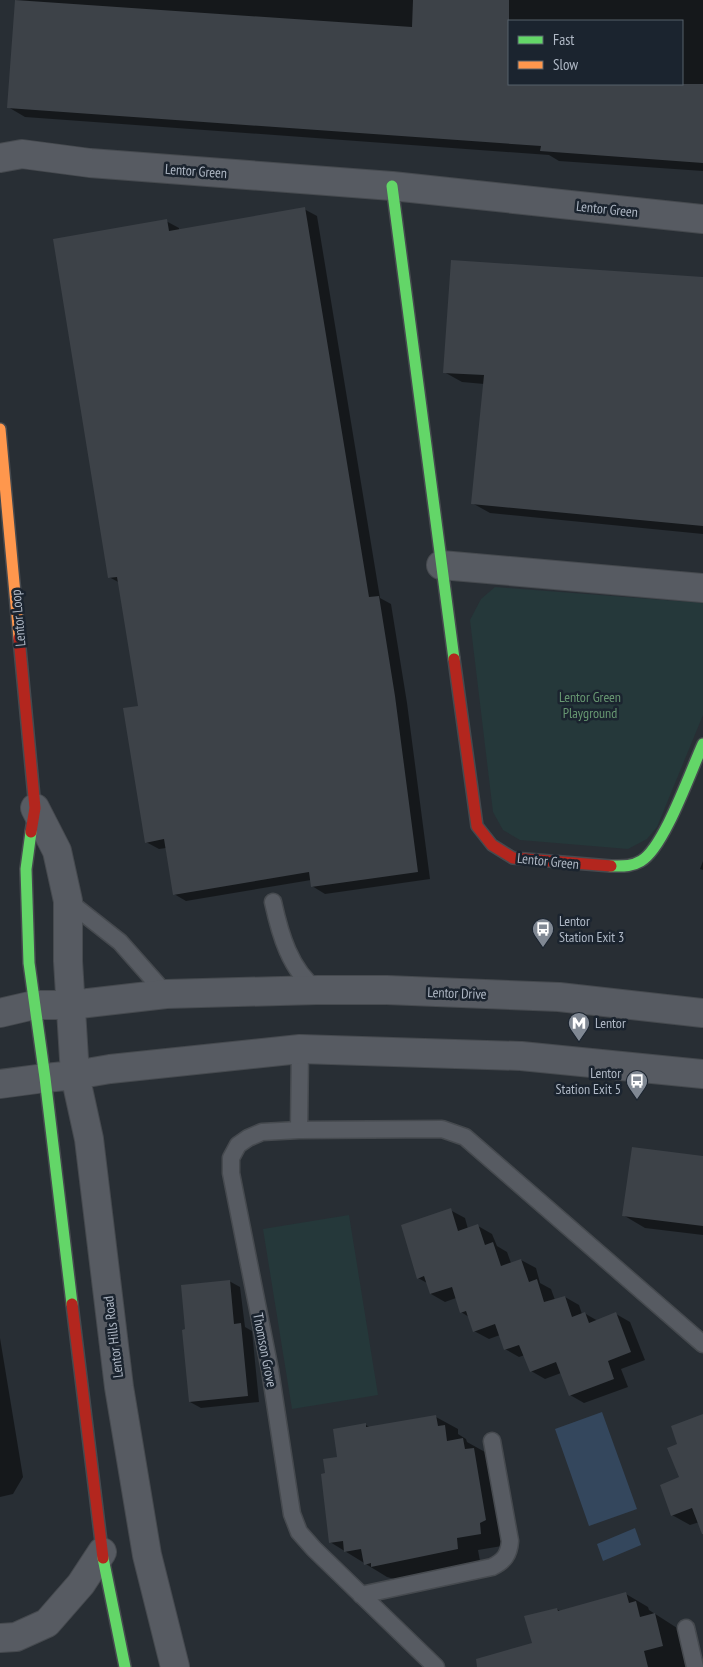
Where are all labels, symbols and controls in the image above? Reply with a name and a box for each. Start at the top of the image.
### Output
legend [508,20,683,85]
text: Fast [553,30,574,49]
text: Slow [553,55,578,74]
street label: Lentor Green [164,160,228,182]
street label: Lentor Green [575,197,639,221]
street label: Lentor Loop [7,589,29,647]
park label: Lentor Green Playground [559,688,621,722]
street label: Lentor Green [516,849,580,873]
place label: Lentor Station Exit 3 [559,912,624,946]
bus stop icon: Lentor Station Exit 3 [531,917,555,948]
street label: Lentor Drive [427,983,487,1003]
metro station icon: Lentor [567,1011,591,1042]
place label: Lentor [595,1014,626,1032]
place label: Lentor Station Exit 5 [556,1064,621,1098]
bus stop icon: Lentor Station Exit 5 [625,1069,649,1100]
street label: Lentor Hills Road [99,1295,127,1379]
street label: Thomson Grove [249,1311,281,1389]

